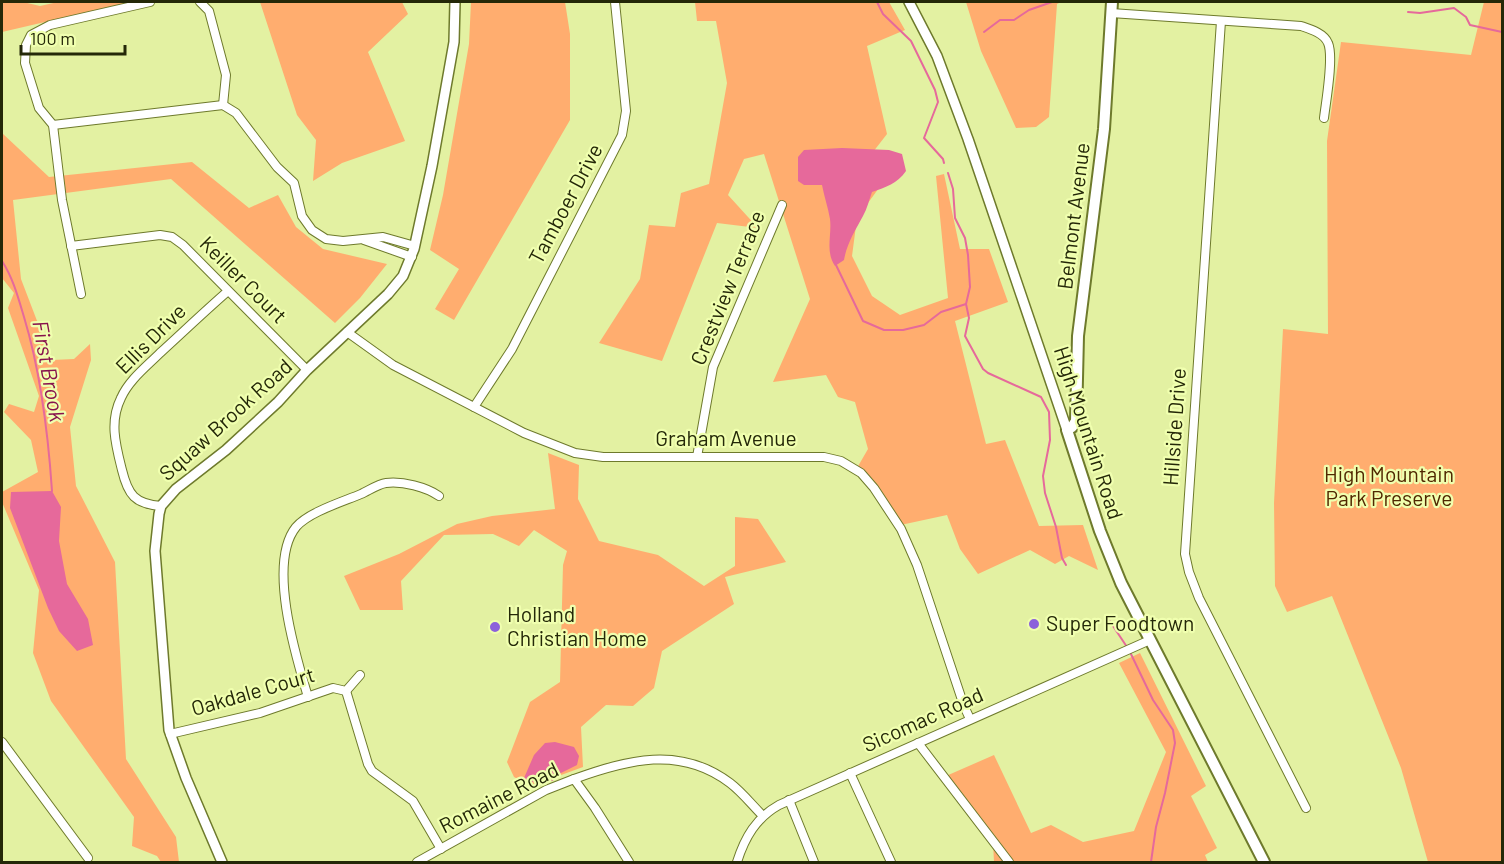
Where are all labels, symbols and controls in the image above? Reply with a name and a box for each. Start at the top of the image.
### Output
scale bar [21,18,124,56]
text: 100 m [30,27,75,49]
street label: Tamboer Drive [523,139,607,268]
street label: Belmont Avenue [1051,141,1094,291]
street label: Crestview Terrace [684,207,769,368]
street label: Keiller Court [195,230,293,328]
street label: Ellis Drive [110,298,190,378]
water label: First Brook [28,318,72,424]
street label: High Mountain Road [1050,343,1129,522]
street label: Squaw Brook Road [154,353,296,485]
street label: Hillside Drive [1157,367,1190,487]
street label: Graham Avenue [655,425,797,450]
park label: High Mountain Park Preserve [1324,461,1454,510]
place label: Holland Christian Home [507,601,647,650]
place label: Super Foodtown [1046,610,1194,635]
marker: Super Foodtown [1027,617,1041,631]
marker: Holland Christian Home [488,620,502,634]
street label: Oakdale Court [188,661,317,720]
street label: Sicomac Road [858,681,987,756]
street label: Romaine Road [434,756,562,837]

